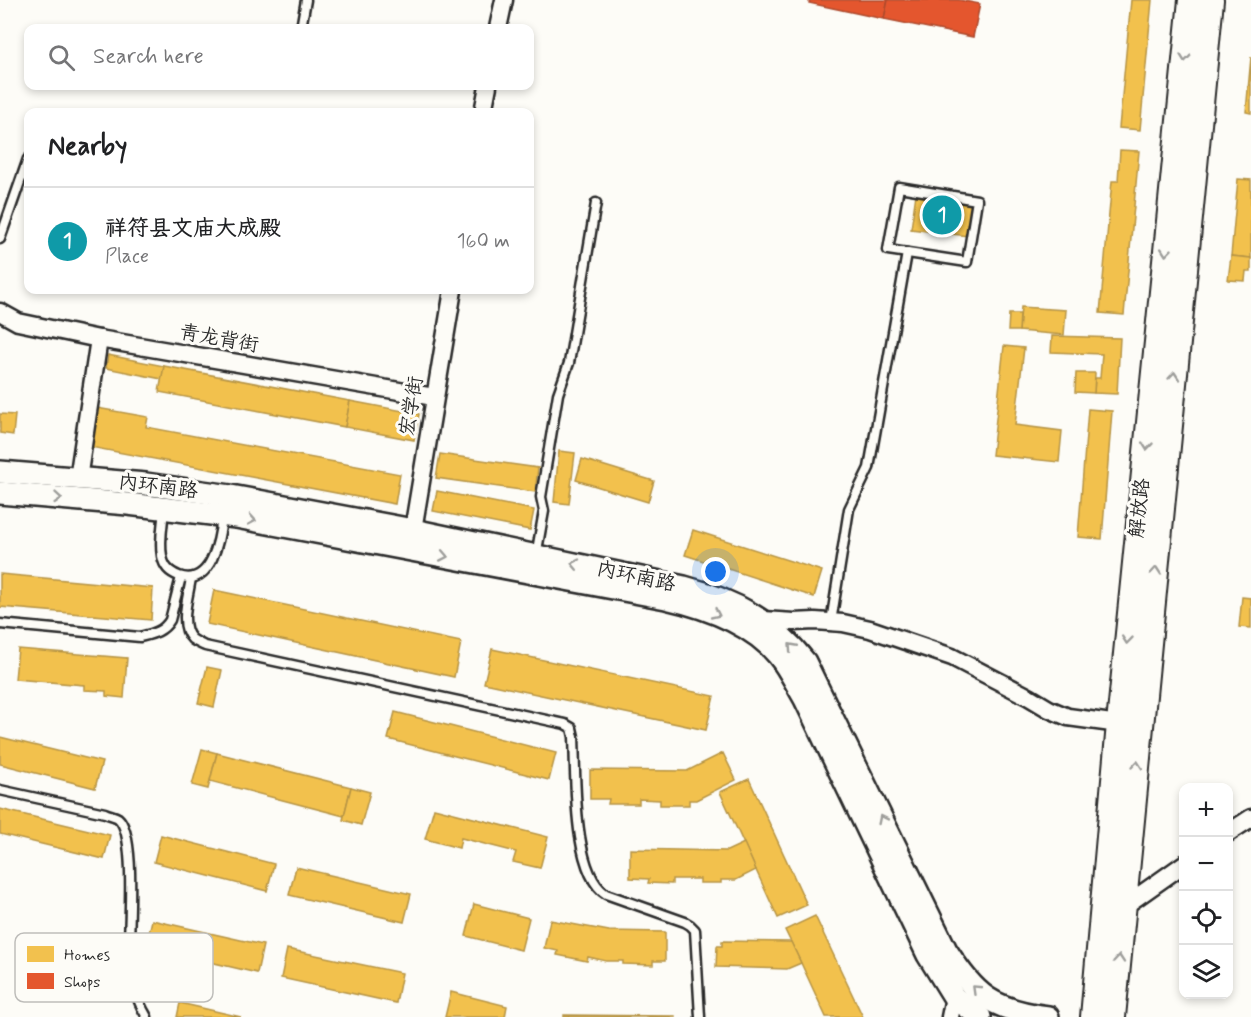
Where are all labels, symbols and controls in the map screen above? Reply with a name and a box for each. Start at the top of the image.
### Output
search box [24,24,534,90]
icon: search [45,41,78,74]
text: Search here [93,43,204,71]
one-way arrow [1179,54,1192,63]
text: Nearby [48,130,127,164]
pin: 1 [922,192,962,238]
text: 祥符县文庙大成殿 [105,215,281,243]
text: 1 [63,228,72,255]
text: 160 m [457,228,510,255]
text: Place [105,243,149,270]
one-way arrow [1160,248,1173,257]
street label: 青龙背街 [177,319,261,359]
one-way arrow [1167,372,1180,381]
street label: 宏学街 [394,374,430,438]
one-way arrow [1141,442,1154,451]
street label: 内环南路 [117,469,200,505]
street label: 解放路 [1123,476,1157,539]
one-way arrow [54,491,63,504]
one-way arrow [247,513,257,526]
one-way arrow [438,549,448,562]
street label: 内环南路 [594,555,679,599]
your location [701,557,730,586]
one-way arrow [571,558,581,571]
one-way arrow [1149,566,1162,575]
one-way arrow [710,606,721,618]
one-way arrow [1121,636,1134,645]
one-way arrow [788,643,799,654]
one-way arrow [1130,760,1143,769]
map controls [1179,783,1233,999]
button: + [1179,783,1233,837]
one-way arrow [878,815,889,826]
button: − [1179,837,1233,891]
button: locate [1179,891,1233,945]
legend [15,933,213,1002]
text: Homes [64,945,110,966]
button: layers [1179,945,1233,999]
one-way arrow [1112,954,1125,963]
text: Shops [64,972,101,993]
one-way arrow [972,985,982,996]

